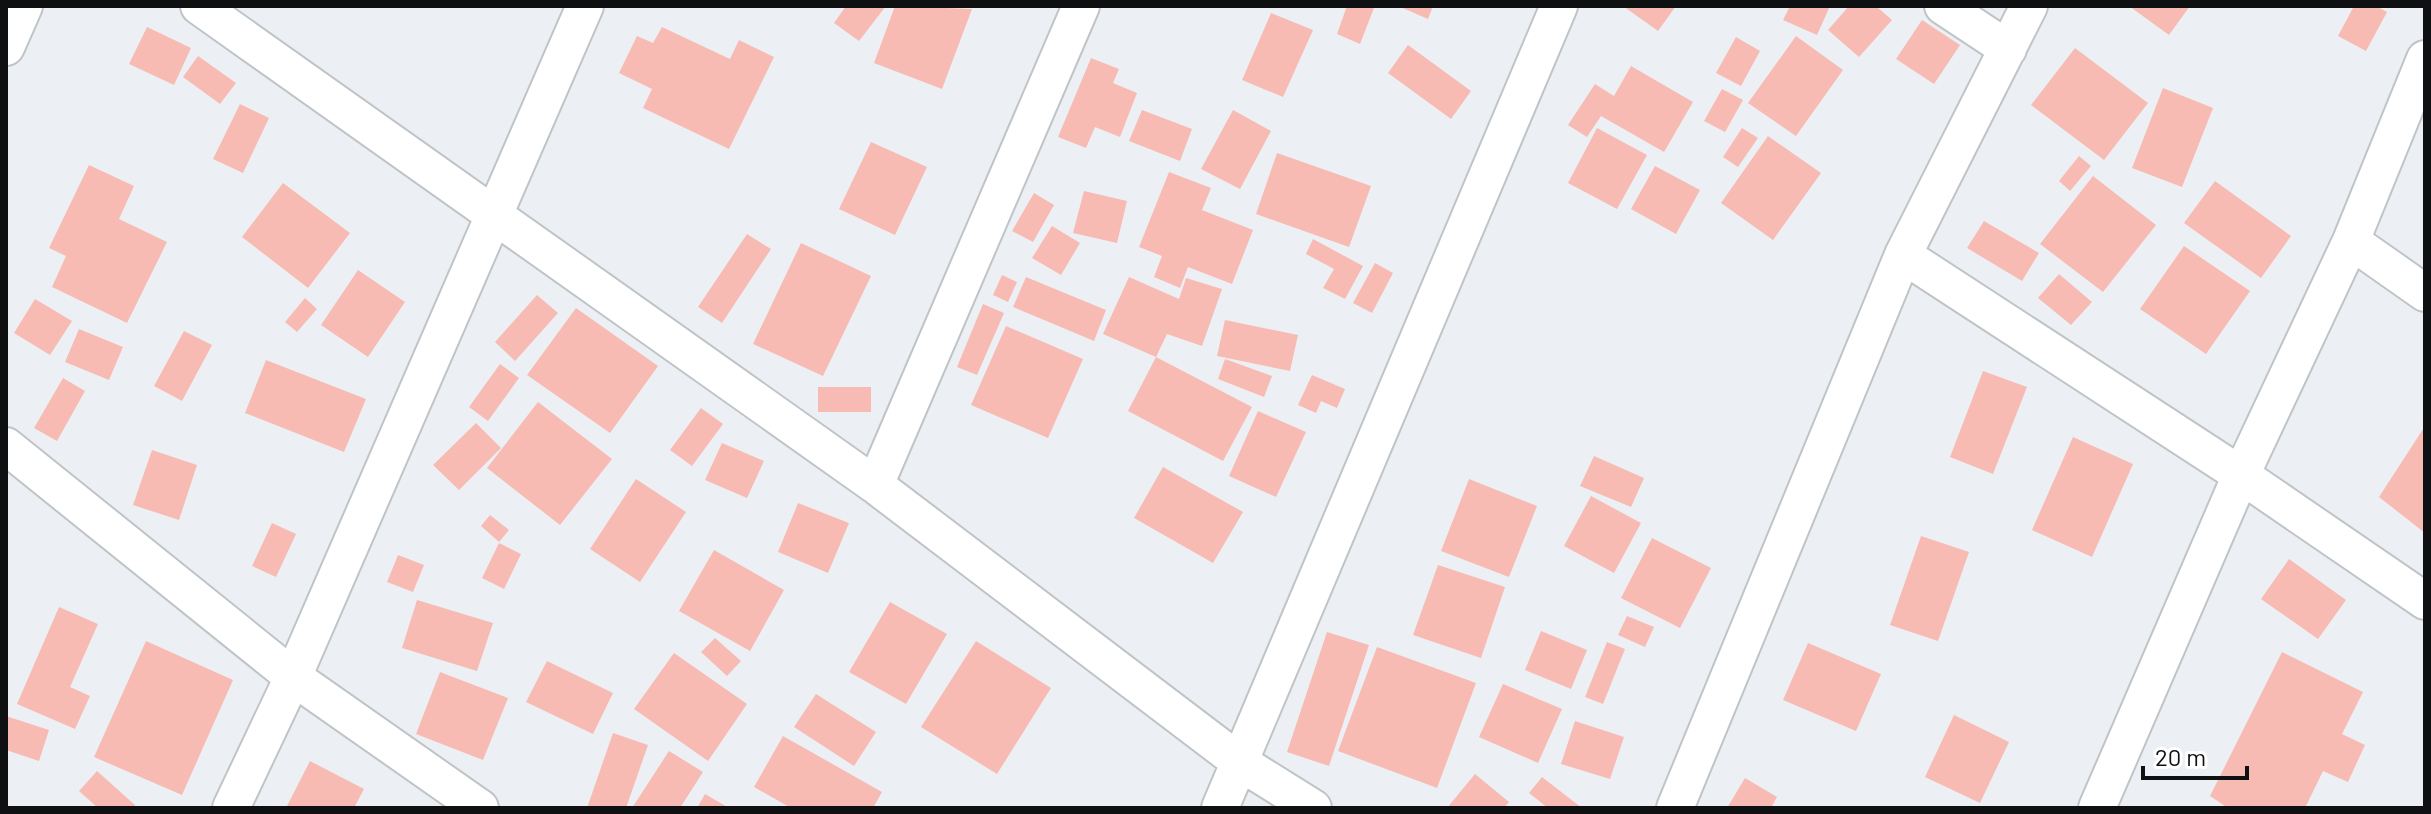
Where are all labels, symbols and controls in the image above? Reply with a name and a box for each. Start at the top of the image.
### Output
scale bar [2143,730,2247,780]
text: 20 m [2155,742,2206,771]

